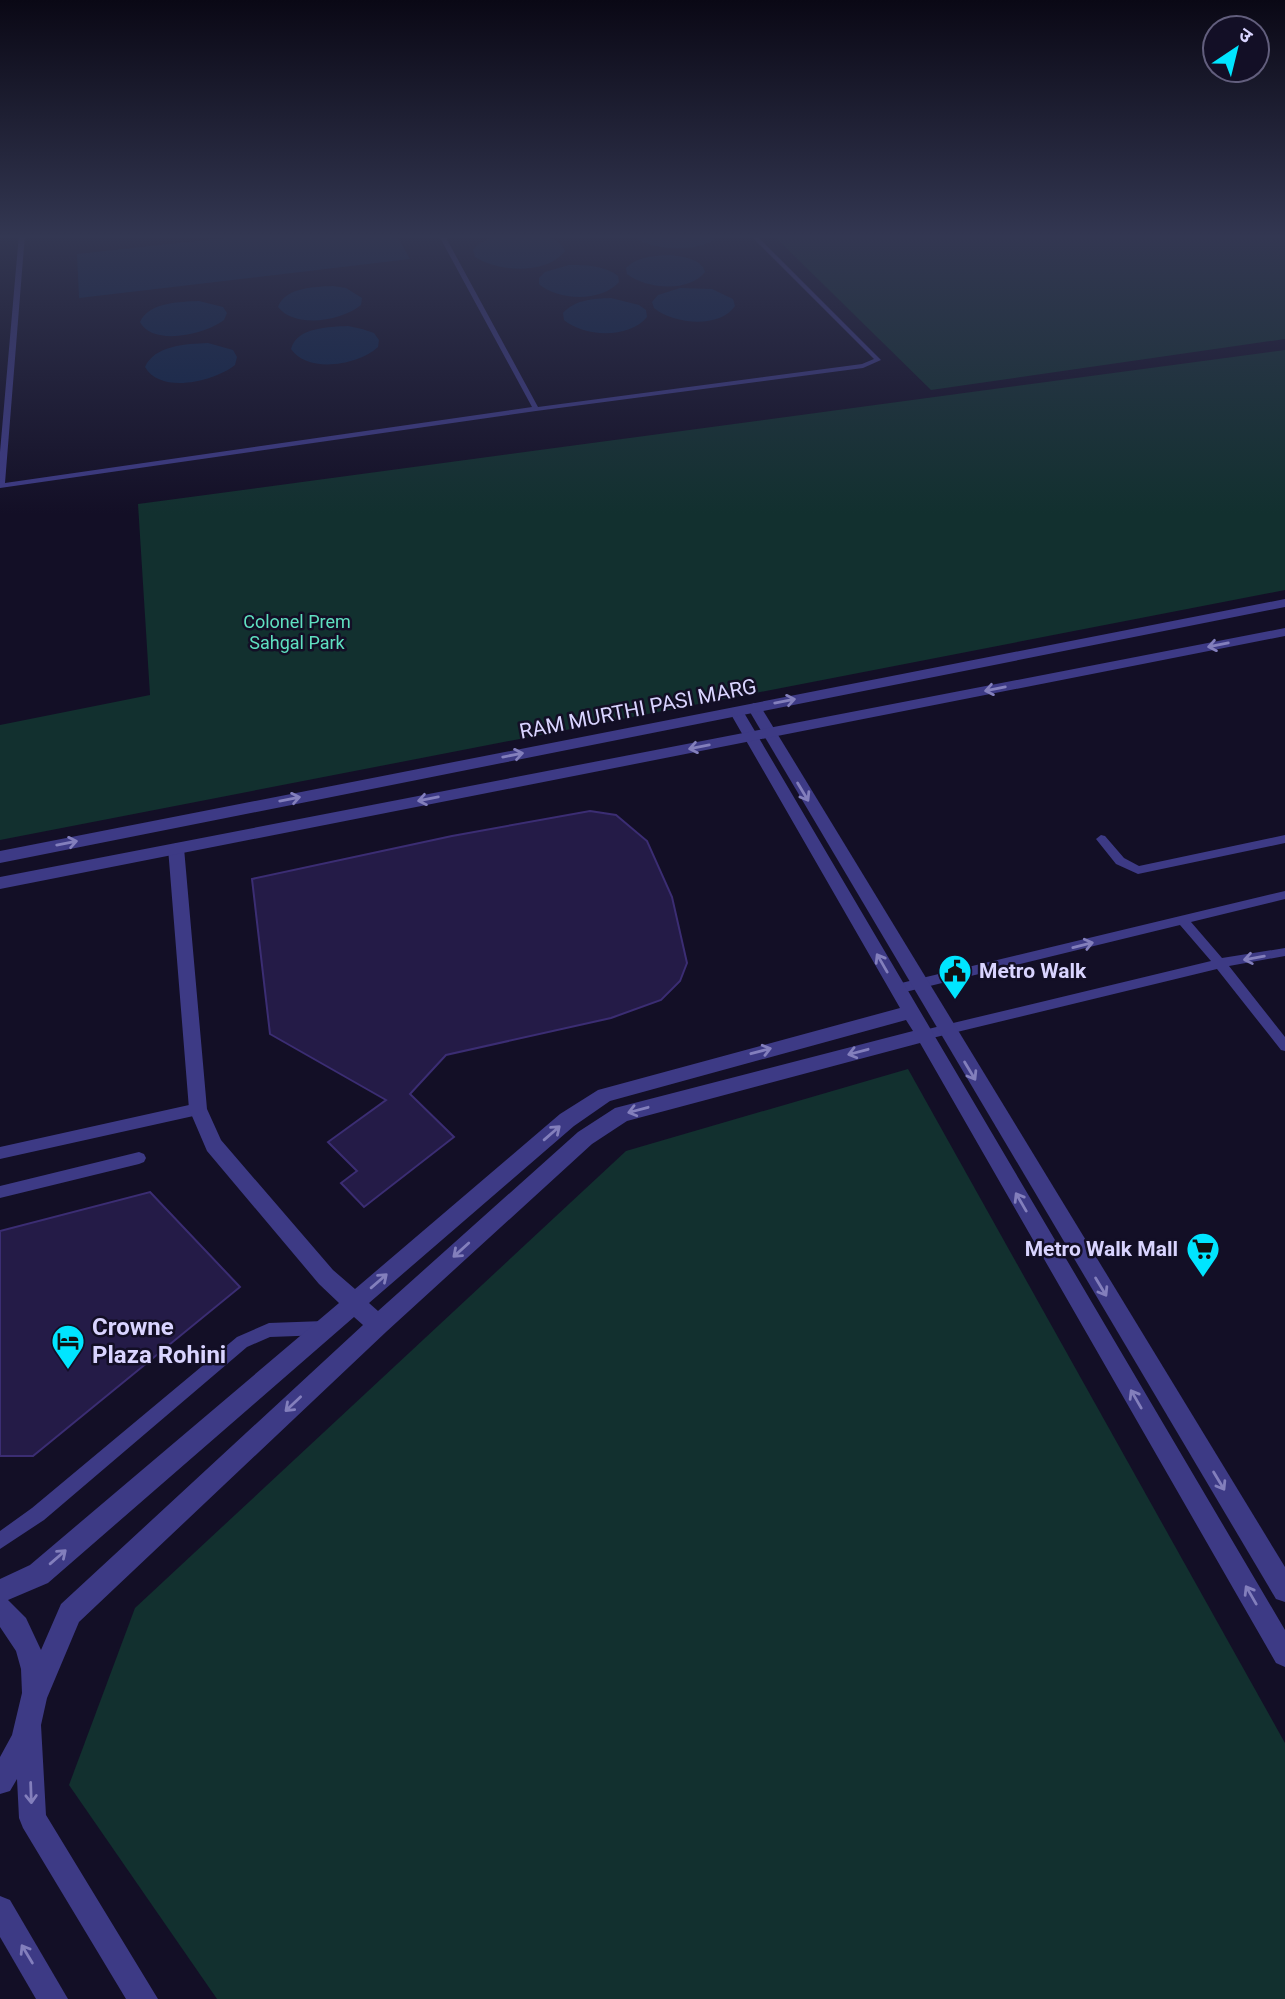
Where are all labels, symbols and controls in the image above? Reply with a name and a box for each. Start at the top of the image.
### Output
north arrow [1201,14,1271,84]
text: उ [1234,23,1257,49]
park label: Colonel Prem Sahgal Park [243,611,351,653]
one-way arrow [1207,638,1230,652]
street label: RAM MURTHI PASI MARG [517,674,759,744]
one-way arrow [984,682,1007,696]
one-way arrow [773,694,796,708]
one-way arrow [689,740,711,754]
one-way arrow [501,748,524,761]
one-way arrow [796,781,810,801]
one-way arrow [278,792,301,806]
one-way arrow [417,793,440,806]
one-way arrow [55,836,78,850]
one-way arrow [1071,938,1094,951]
one-way arrow [1243,951,1266,965]
public building icon: Metro Walk [936,952,974,1001]
one-way arrow [875,954,889,974]
place label: Metro Walk [979,959,1087,983]
one-way arrow [749,1044,772,1057]
one-way arrow [847,1047,869,1060]
one-way arrow [964,1061,978,1081]
one-way arrow [627,1104,650,1117]
one-way arrow [543,1125,561,1141]
one-way arrow [1014,1193,1028,1213]
supermarket icon: Metro Walk Mall [1184,1230,1222,1279]
place label: Metro Walk Mall [1025,1237,1178,1261]
one-way arrow [452,1242,470,1258]
one-way arrow [370,1273,388,1289]
one-way arrow [1094,1276,1108,1296]
place label: Crowne Plaza Rohini [92,1313,226,1369]
hotel icon: Crowne Plaza Rohini [49,1322,87,1371]
one-way arrow [1129,1389,1143,1409]
one-way arrow [285,1395,302,1412]
one-way arrow [1212,1471,1226,1491]
one-way arrow [49,1549,67,1565]
one-way arrow [1243,1586,1257,1606]
one-way arrow [25,1781,38,1804]
one-way arrow [19,1945,33,1965]

